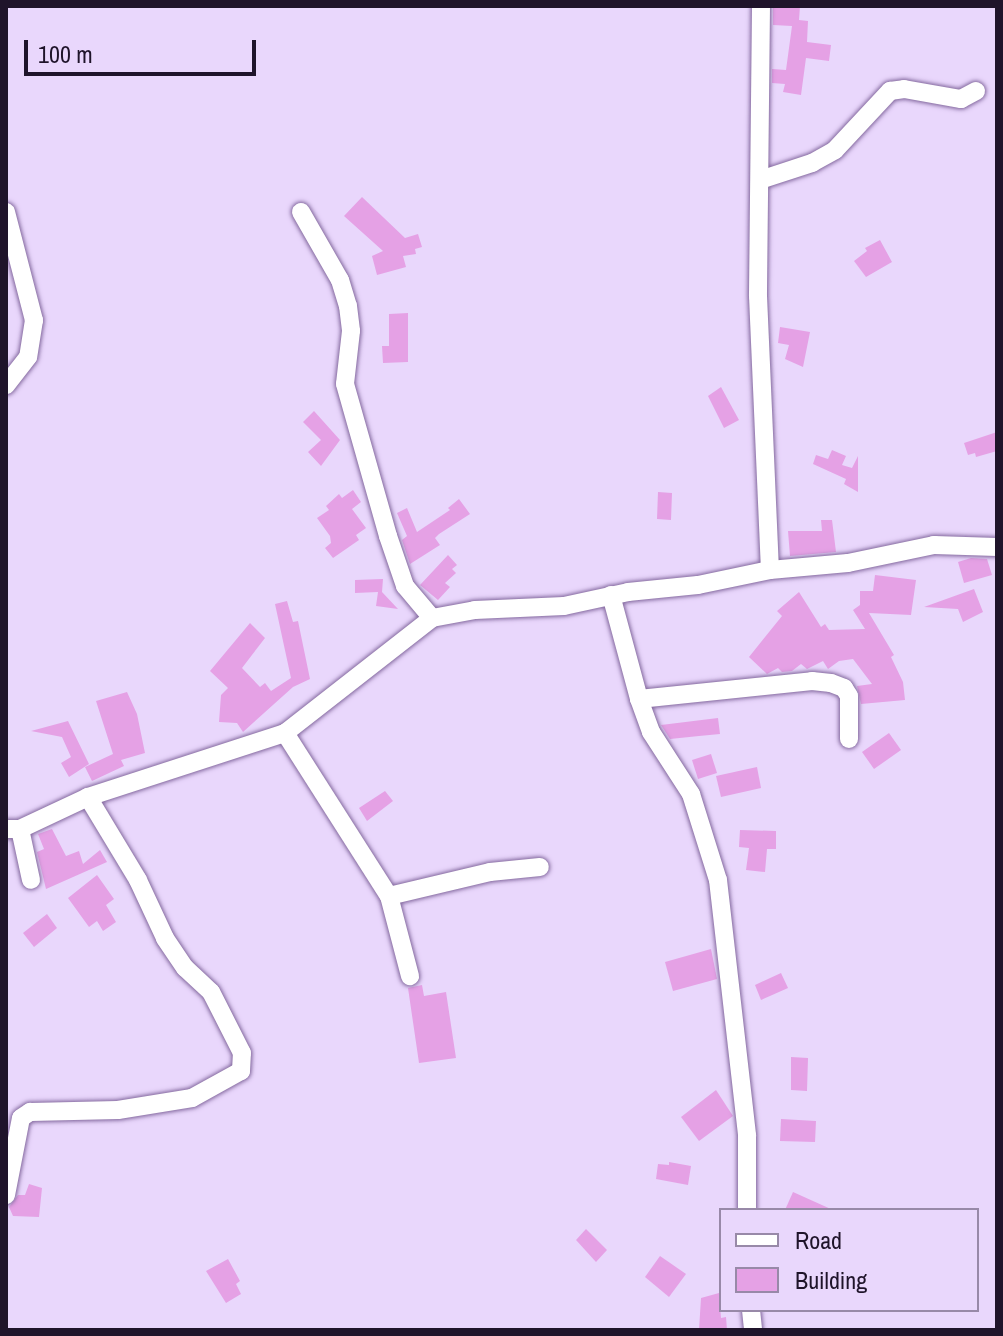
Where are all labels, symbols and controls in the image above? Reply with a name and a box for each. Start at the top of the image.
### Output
scale bar [28,24,260,74]
text: 100 m [38,38,93,70]
legend [719,1208,979,1312]
text: Road [795,1224,842,1256]
text: Building [795,1264,867,1296]

